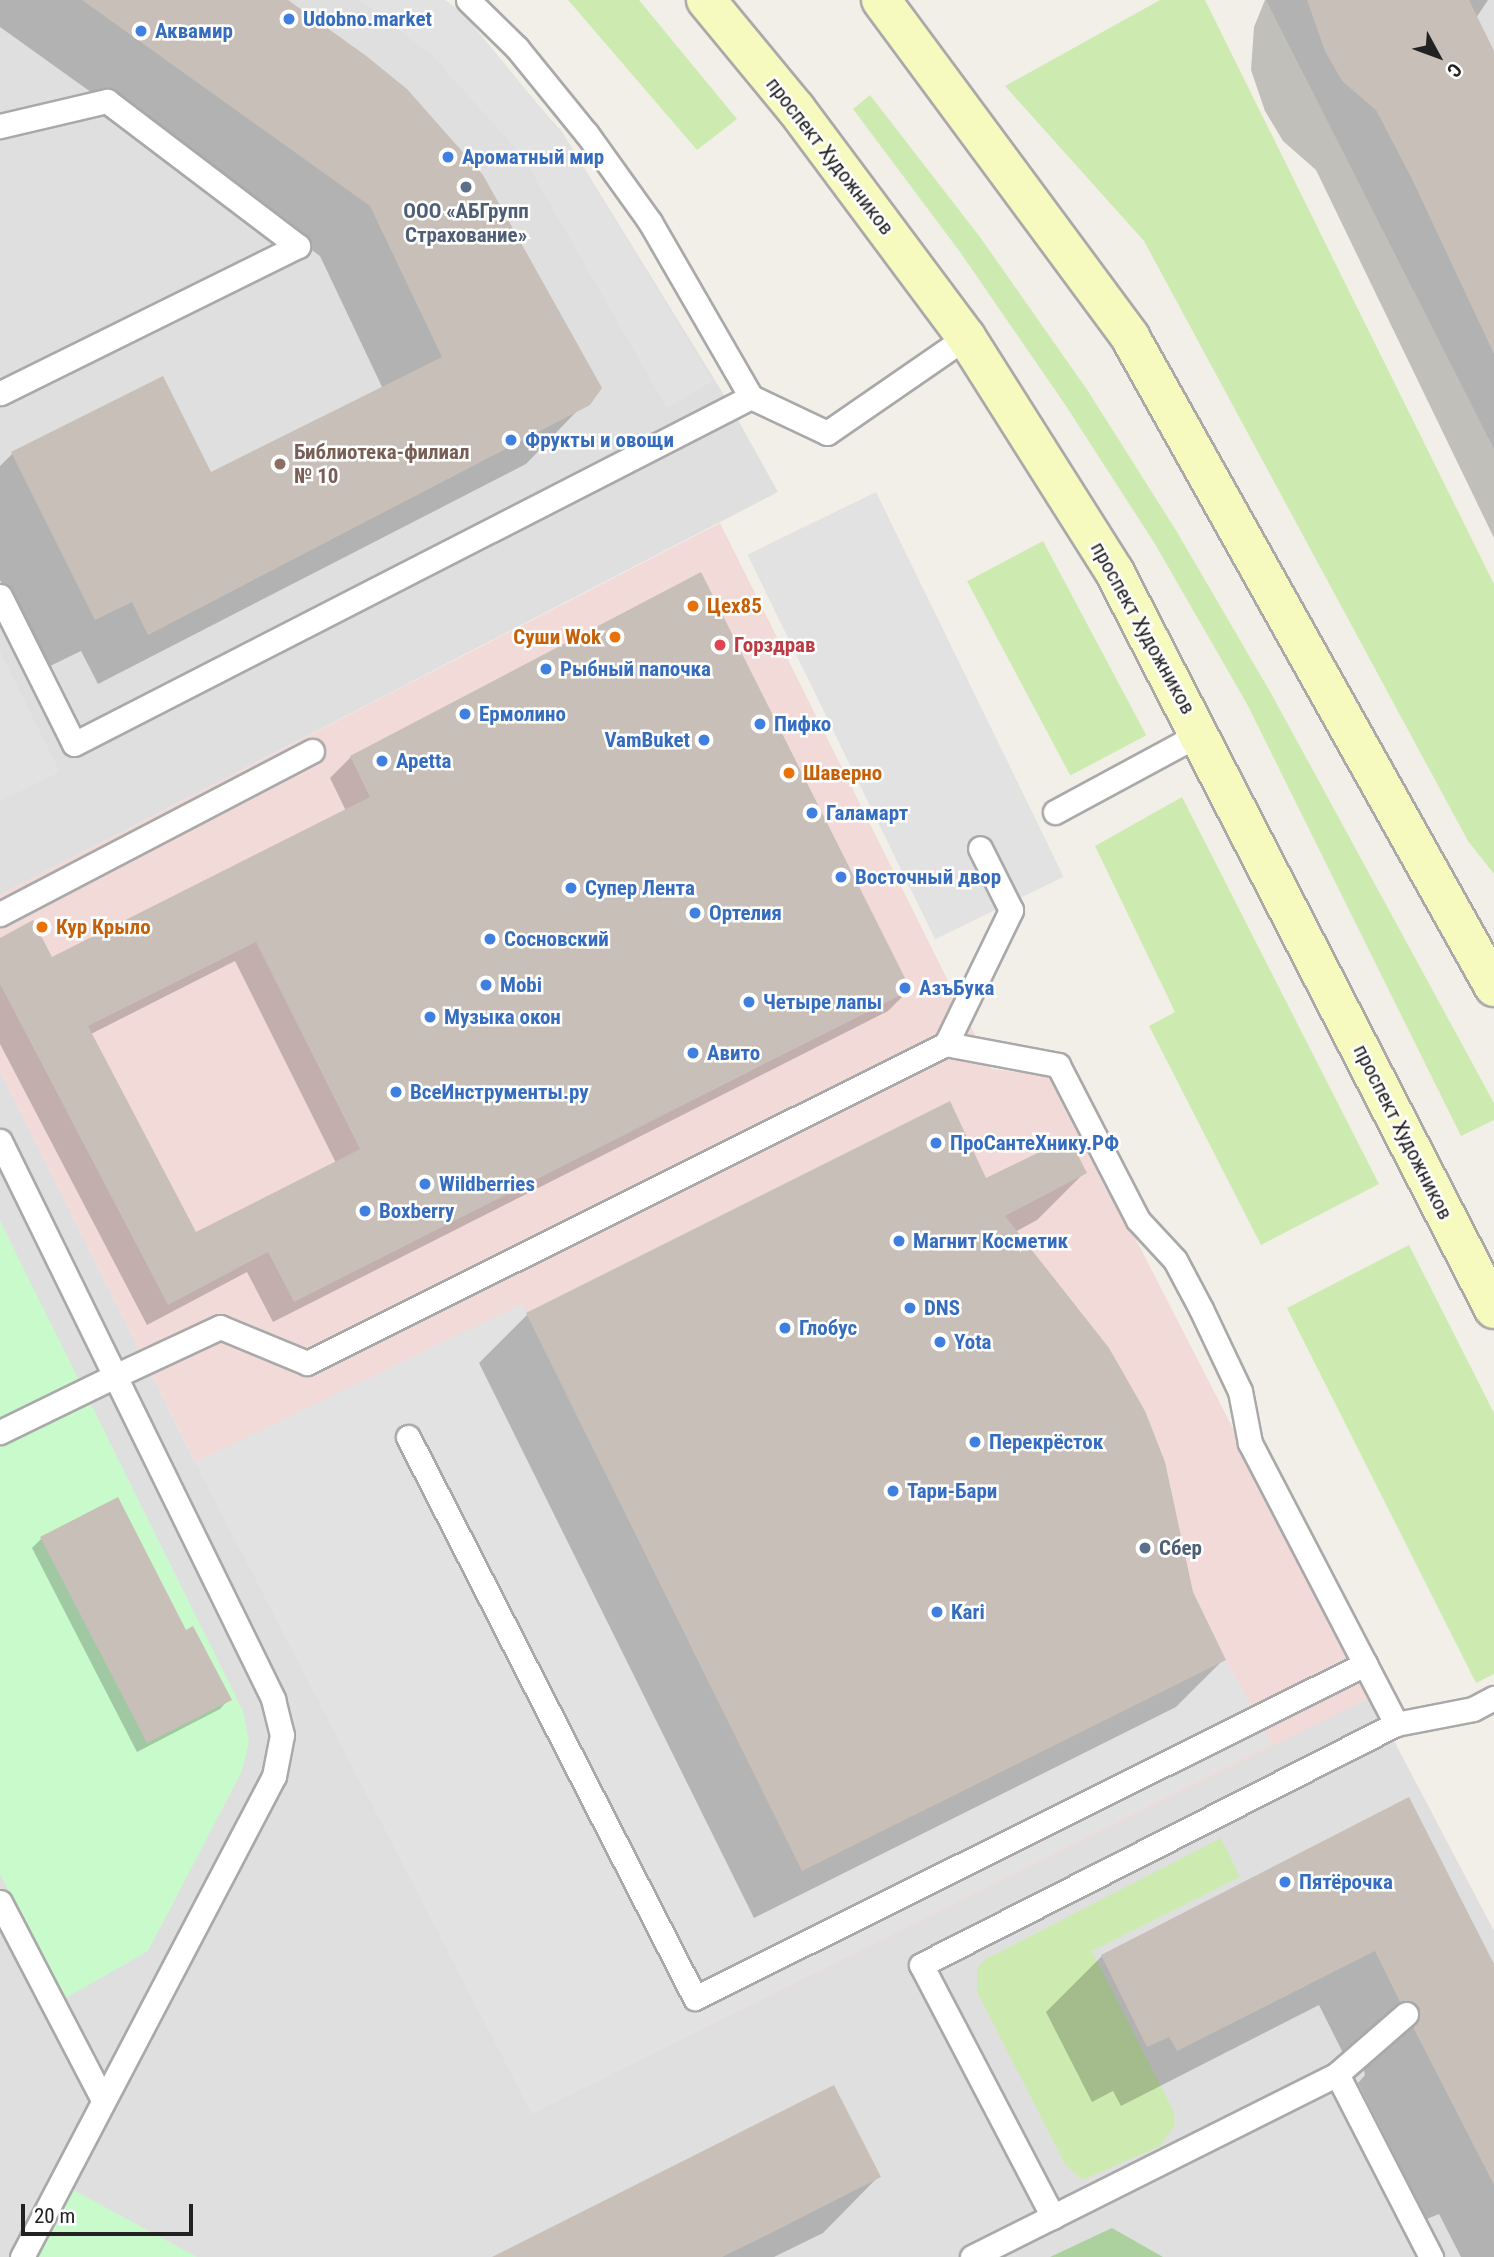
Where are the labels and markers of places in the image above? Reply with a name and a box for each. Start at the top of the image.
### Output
place label: Udobno.market [303,6,432,32]
marker: Udobno.market [281,11,297,27]
place label: Аквамир [155,18,233,44]
marker: Аквамир [133,23,149,39]
place label: Ароматный мир [462,144,604,170]
marker: Ароматный мир [440,149,456,165]
marker: ООО «АБГрупп Страхование» [458,179,474,195]
place label: ООО «АБГрупп Страхование» [403,198,529,248]
place label: Фрукты и овощи [525,427,674,453]
marker: Фрукты и овощи [503,432,519,448]
place label: Библиотека-филиал № 10 [294,439,469,489]
marker: Библиотека-филиал № 10 [272,456,288,472]
place label: Цех85 [707,593,762,619]
marker: Цех85 [685,598,701,614]
place label: Суши Wok [513,624,601,650]
marker: Суши Wok [607,629,623,645]
place label: Горздрав [734,632,815,658]
marker: Горздрав [712,637,728,653]
place label: Рыбный папочка [560,656,711,682]
marker: Рыбный папочка [538,661,554,677]
place label: Ермолино [479,701,566,727]
marker: Ермолино [457,706,473,722]
place label: Пифко [774,711,831,737]
marker: Пифко [752,716,768,732]
place label: VamBuket [604,727,690,753]
marker: VamBuket [696,732,712,748]
place label: Apetta [396,748,451,774]
marker: Apetta [374,753,390,769]
place label: Шаверно [803,760,882,786]
marker: Шаверно [781,765,797,781]
place label: Галамарт [826,800,908,826]
marker: Галамарт [804,805,820,821]
place label: Восточный двор [855,864,1001,890]
marker: Восточный двор [833,869,849,885]
place label: Супер Лента [585,875,695,901]
marker: Супер Лента [563,880,579,896]
place label: Ортелия [709,900,782,926]
marker: Ортелия [687,905,703,921]
place label: Кур Крыло [56,914,151,940]
marker: Кур Крыло [34,919,50,935]
place label: Сосновский [504,926,609,952]
marker: Сосновский [482,931,498,947]
place label: Mobi [500,972,542,998]
place label: АзъБука [919,975,994,1001]
marker: Mobi [478,977,494,993]
marker: АзъБука [897,980,913,996]
place label: Четыре лапы [763,989,882,1015]
marker: Четыре лапы [741,994,757,1010]
place label: Музыка окон [444,1004,561,1030]
marker: Музыка окон [422,1009,438,1025]
place label: Авито [707,1040,760,1066]
marker: Авито [685,1045,701,1061]
place label: ВсеИнструменты.ру [410,1079,589,1105]
marker: ВсеИнструменты.ру [388,1084,404,1100]
place label: ПроСантеХнику.РФ [950,1130,1119,1156]
marker: ПроСантеХнику.РФ [928,1135,944,1151]
place label: Wildberries [439,1171,535,1197]
marker: Wildberries [417,1176,433,1192]
place label: Boxberry [379,1198,454,1224]
marker: Boxberry [357,1203,373,1219]
place label: Магнит Косметик [913,1228,1068,1254]
marker: Магнит Косметик [891,1233,907,1249]
place label: DNS [924,1295,960,1321]
marker: DNS [902,1300,918,1316]
place label: Глобус [799,1315,857,1341]
marker: Глобус [777,1320,793,1336]
place label: Yota [954,1329,992,1355]
marker: Yota [932,1334,948,1350]
place label: Перекрёсток [989,1429,1103,1455]
marker: Перекрёсток [967,1434,983,1450]
place label: Тари-Бари [907,1478,997,1504]
marker: Тари-Бари [885,1483,901,1499]
place label: Сбер [1159,1535,1202,1561]
marker: Сбер [1137,1540,1153,1556]
place label: Kari [951,1599,985,1625]
marker: Kari [929,1604,945,1620]
place label: Пятёрочка [1299,1869,1393,1895]
marker: Пятёрочка [1277,1874,1293,1890]

